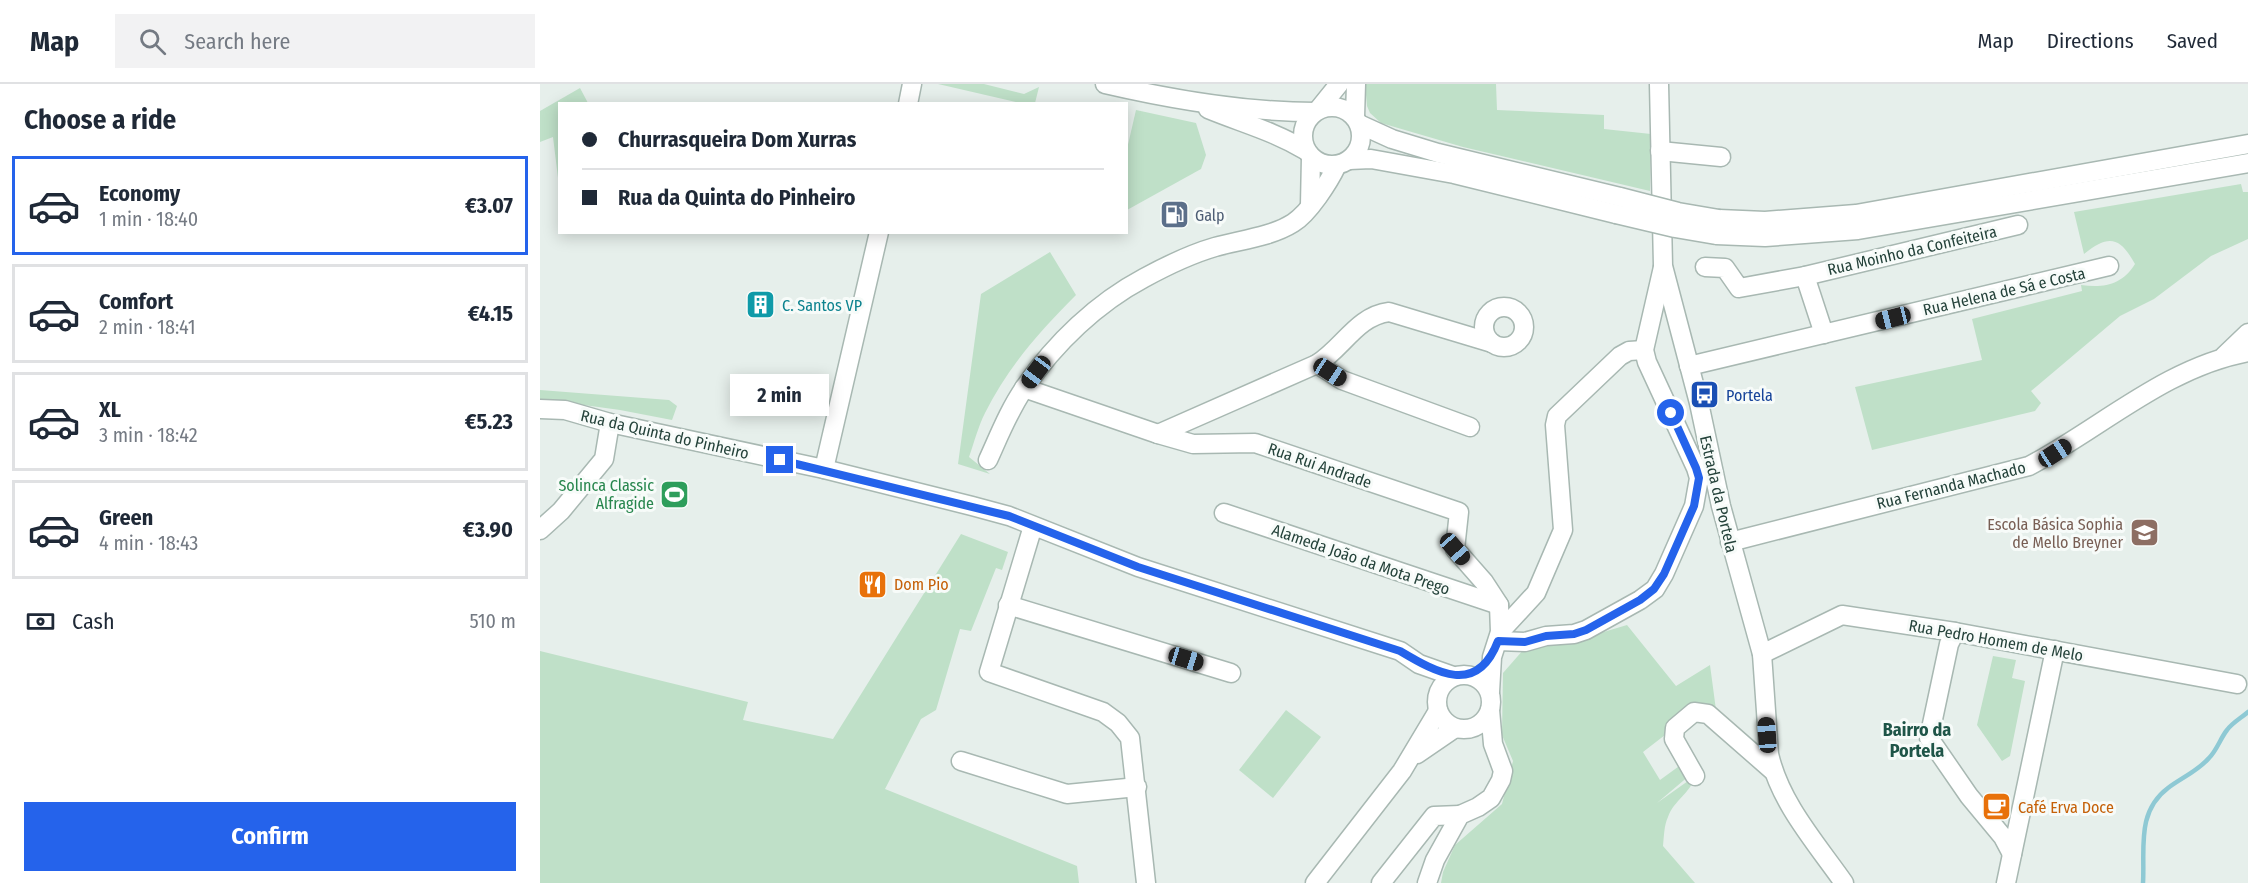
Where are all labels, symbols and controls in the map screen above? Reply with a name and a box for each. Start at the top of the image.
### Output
search box [115,14,535,68]
text: Map [30,25,79,58]
icon: search [136,25,169,58]
text: Search here [184,28,290,55]
text: Map [1977,28,2014,54]
text: Directions [2047,28,2134,54]
text: Saved [2167,28,2218,54]
text: Choose a ride [24,104,176,136]
text: Churrasqueira Dom Xurras [618,126,856,153]
icon: car [27,179,81,233]
text: Economy [99,180,180,207]
text: Rua da Quinta do Pinheiro [618,184,855,211]
text: €3.07 [465,192,513,219]
fuel station icon: Galp [1158,199,1190,231]
place label: Galp [1195,206,1225,225]
text: 1 min · 18:40 [99,207,198,231]
street label: Rua Moinho da Confeiteira [1826,222,1999,279]
street label: Rua Helena de Sá e Costa [1921,264,2087,319]
icon: car [27,287,81,341]
text: Comfort [99,288,173,315]
building icon: C. Santos VP [745,289,777,321]
place label: C. Santos VP [782,296,862,315]
text: €4.15 [468,300,513,327]
car [1873,305,1913,331]
text: 2 min · 18:41 [99,315,195,339]
car [1018,352,1054,392]
car [1310,355,1350,389]
callout: 2 min [730,373,830,415]
bus stop icon: Portela [1689,379,1721,411]
text: 2 min [757,383,802,407]
place label: Portela [1726,386,1773,405]
icon: car [27,395,81,449]
text: XL [99,396,121,423]
route start [1657,399,1684,426]
street label: Rua da Quinta do Pinheiro [579,406,751,463]
text: €5.23 [465,408,513,435]
text: 3 min · 18:42 [99,423,198,447]
street label: Estrada da Portela [1696,434,1741,555]
car [2035,436,2075,470]
street label: Rua Rui Andrade [1265,439,1374,492]
route end [766,446,793,473]
street label: Rua Fernanda Machado [1875,458,2028,513]
place label: Solinca Classic Alfragide [558,476,654,513]
sports icon: Solinca Classic Alfragide [659,478,691,510]
icon: car [27,503,81,557]
text: Green [99,504,153,531]
place label: Escola Básica Sophia de Mello Breyner [1987,515,2123,552]
text: €3.90 [463,516,513,543]
school or university icon: Escola Básica Sophia de Mello Breyner [2128,517,2160,549]
street label: Alameda João da Mota Prego [1269,520,1452,599]
car [1436,530,1474,568]
text: 4 min · 18:43 [99,531,198,555]
restaurant icon: Dom Pio [857,568,889,600]
place label: Dom Pio [894,575,949,594]
icon: cash [24,605,57,638]
text: Cash [72,608,115,635]
text: 510 m [470,609,516,633]
street label: Rua Pedro Homem de Melo [1907,616,2085,665]
car [1166,645,1206,673]
car [1757,716,1777,754]
district label: Bairro da Portela [1883,719,1951,762]
cafe icon: Café Erva Doce [1981,791,2013,823]
place label: Café Erva Doce [2018,798,2114,817]
button: Confirm [24,802,516,871]

